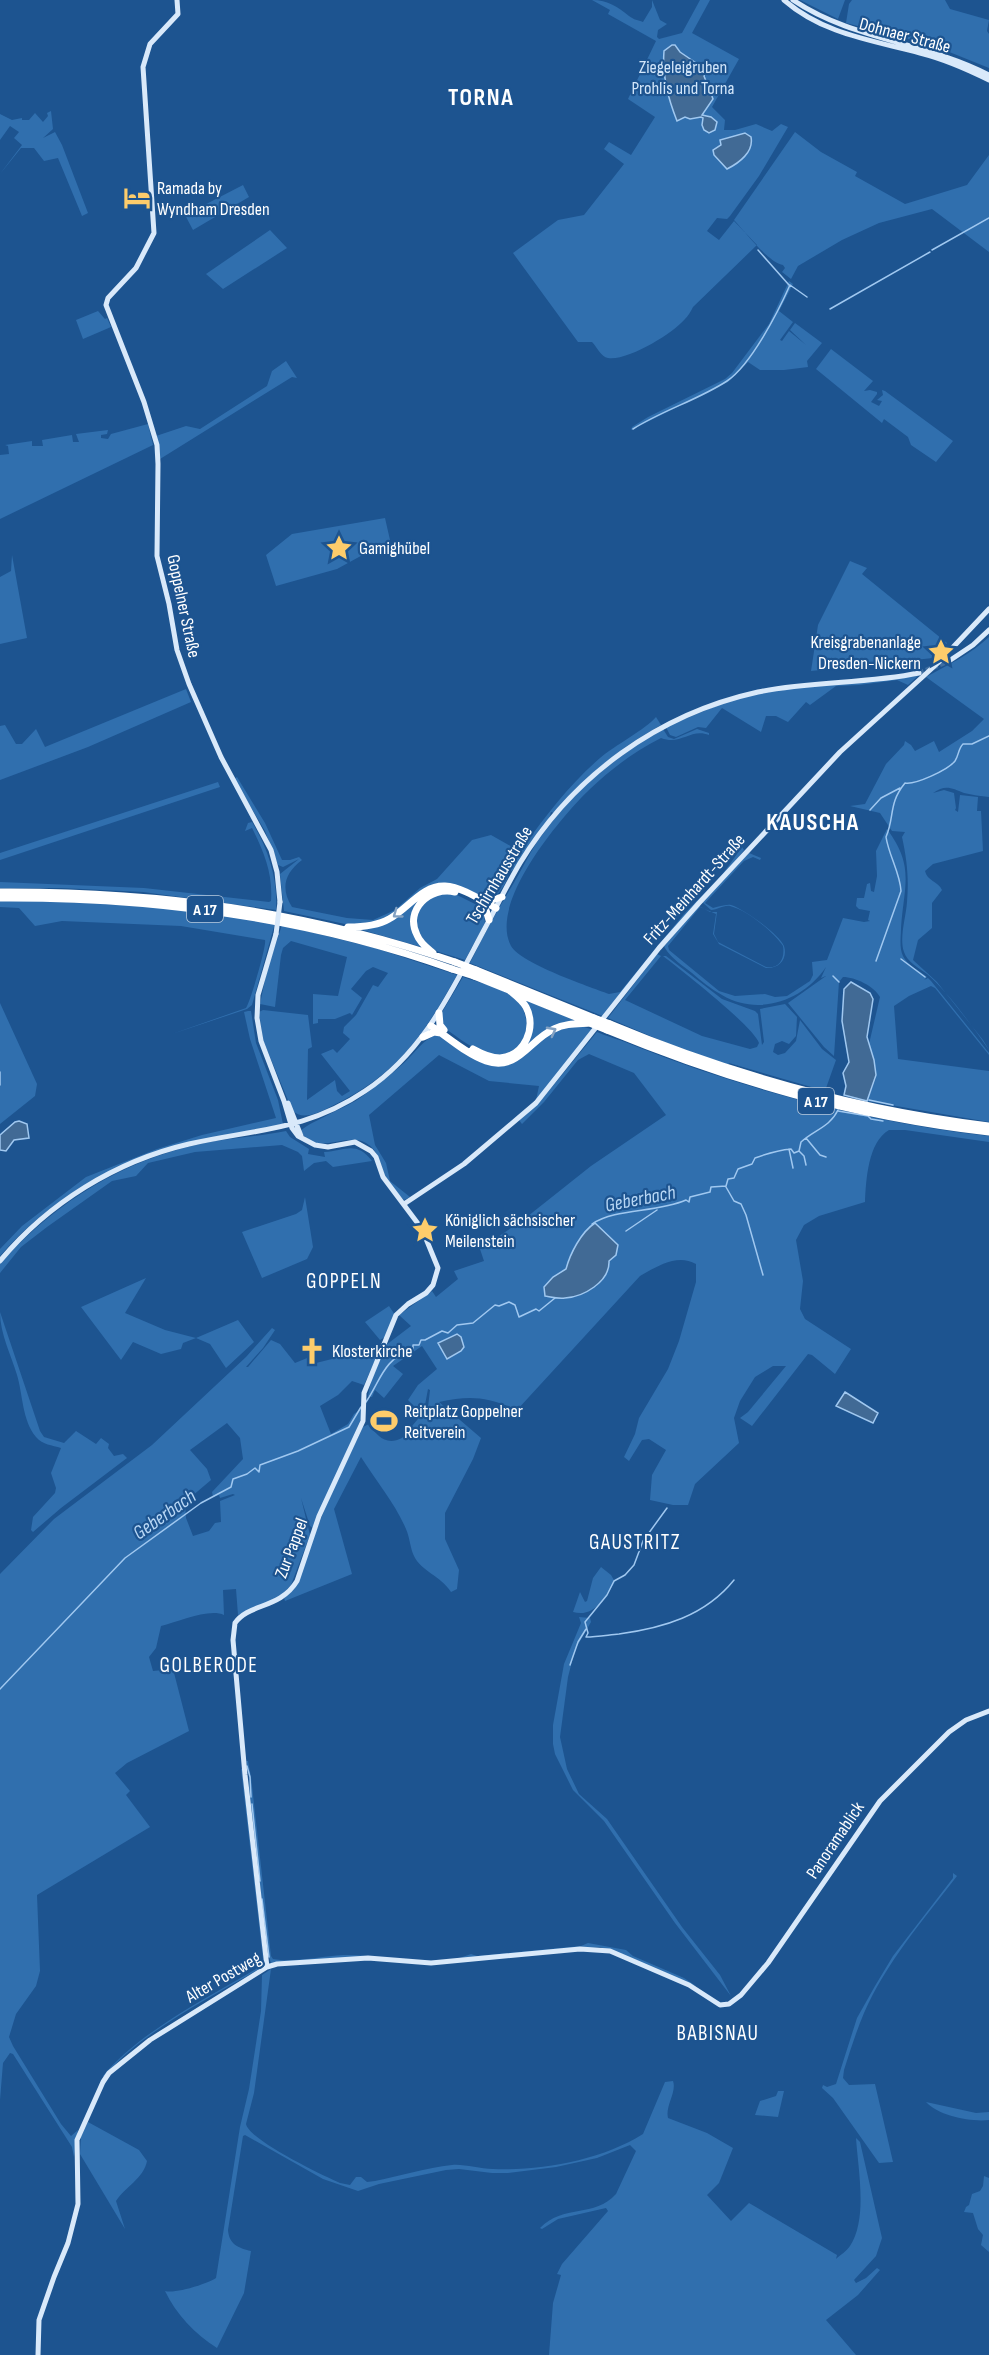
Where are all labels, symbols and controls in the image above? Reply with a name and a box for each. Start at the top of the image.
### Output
street label: Dohnaer Straße [857,13,953,58]
park label: Ziegeleigruben Prohlis und Torna [631,57,735,99]
district label: TORNA [448,83,514,112]
place label: Ramada by Wyndham Dresden [157,178,270,220]
hotel icon: Ramada by Wyndham Dresden [122,183,152,213]
place icon: Gamighübel [324,533,354,563]
place label: Gamighübel [359,538,430,559]
street label: Goppelner Straße [162,553,205,660]
place label: Kreisgrabenanlage Dresden-Nickern [810,632,921,674]
place icon: Kreisgrabenanlage Dresden-Nickern [926,637,956,667]
district label: KAUSCHA [766,808,860,837]
street label: Tschirnhausstraße [462,822,537,928]
street label: Fritz-Meinhardt-Straße [639,830,750,949]
road number: A 17 [187,896,223,922]
one-way arrow [392,907,403,918]
one-way arrow [546,1027,556,1038]
road number: A 17 [798,1088,834,1114]
water label: Geberbach [603,1180,678,1218]
place label: Königlich sächsischer Meilenstein [445,1210,575,1252]
place icon: Königlich sächsischer Meilenstein [410,1215,440,1245]
district label: GOPPELN [306,1269,382,1294]
church icon: Klosterkirche [297,1336,327,1366]
place label: Klosterkirche [332,1341,412,1362]
place label: Reitplatz Goppelner Reitverein [404,1401,523,1443]
sports icon: Reitplatz Goppelner Reitverein [369,1406,399,1436]
water label: Geberbach [128,1484,201,1545]
street label: Zur Pappel [270,1515,312,1581]
district label: GAUSTRITZ [589,1530,681,1555]
district label: GOLBERODE [159,1653,259,1678]
street label: Panoramablick [802,1798,869,1883]
street label: Alter Postweg [181,1947,265,2008]
district label: BABISNAU [677,2021,759,2046]

